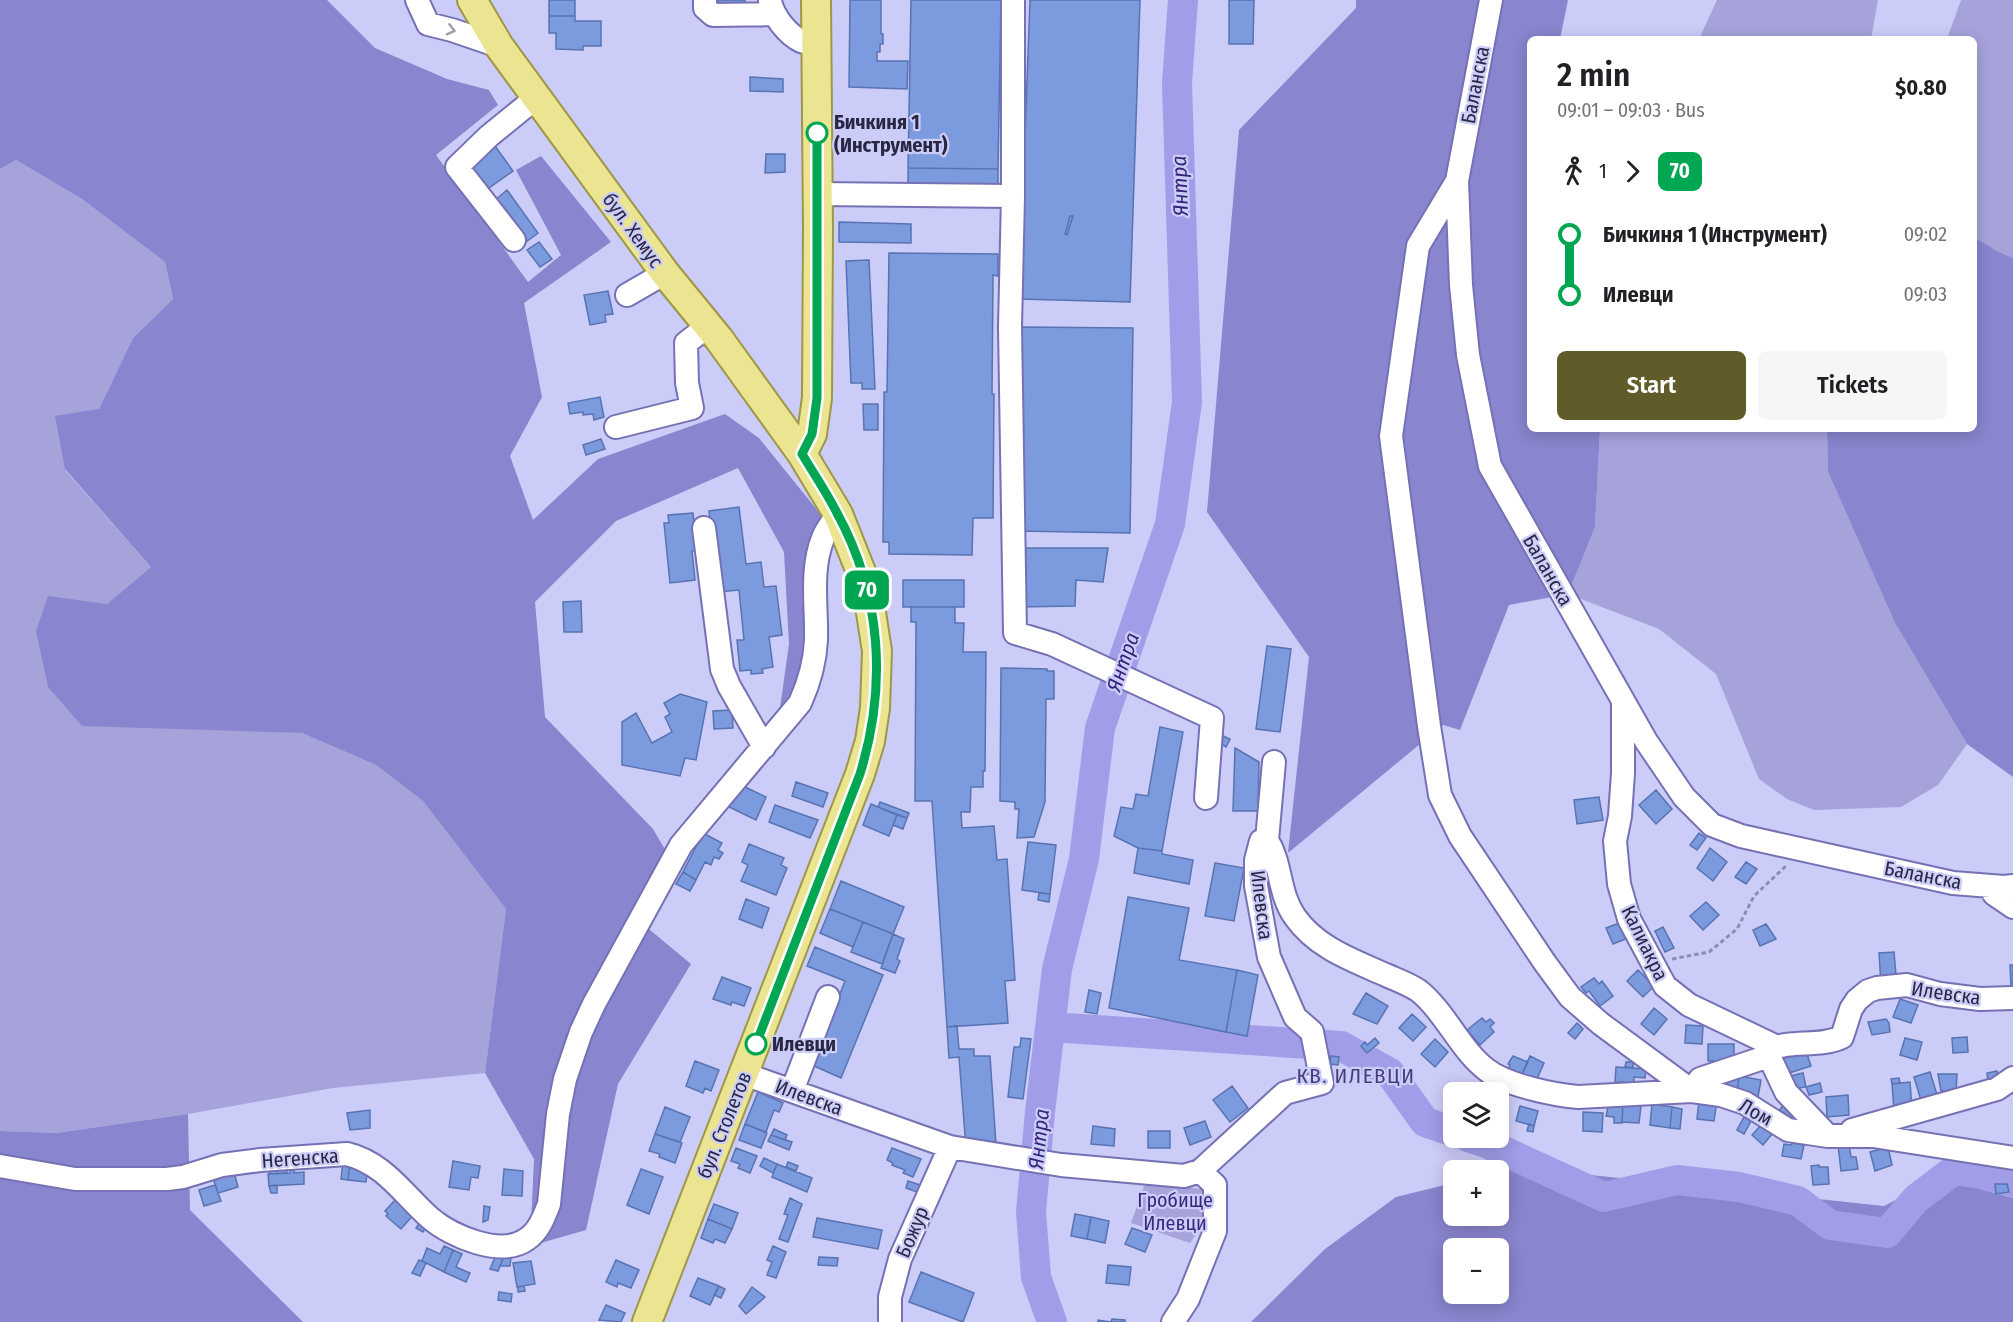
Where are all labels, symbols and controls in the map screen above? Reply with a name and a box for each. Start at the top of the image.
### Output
one-way arrow [446,23,456,36]
street label: Баланска [1456,44,1494,126]
text: 2 min [1557,55,1630,95]
text: $0.80 [1895,74,1947,101]
text: 09:01 – 09:03 · Bus [1557,98,1705,122]
place label: Бичкиня 1 (Инструмент) [834,110,948,157]
marker: Бичкиня 1 (Инструмент) [806,122,828,144]
water label: Янтра [1166,155,1194,218]
icon: walk [1557,155,1590,188]
icon: forward [1616,155,1649,188]
text: 70 [1670,158,1690,184]
text: 1 [1599,159,1607,183]
street label: бул. Хемус [598,188,669,273]
text: Бичкиня 1 (Инструмент) [1603,221,1827,248]
text: 09:02 [1904,222,1947,246]
text: Илевци [1603,281,1673,308]
text: 09:03 [1904,282,1947,306]
button: Start [1557,351,1746,420]
button: Tickets [1758,351,1947,420]
street label: Баланска [1518,530,1578,610]
line badge: 70 [840,570,894,610]
text: 70 [857,577,877,603]
water label: Янтра [1101,629,1145,696]
street label: Баланска [1882,856,1964,894]
street label: Илевска [1246,869,1278,941]
street label: Калиакра [1617,901,1673,985]
street label: Илевска [1910,976,1982,1010]
place label: Илевци [772,1032,836,1056]
marker: Илевци [745,1033,767,1055]
district label: КВ. ИЛЕВЦИ [1297,1063,1415,1089]
street label: бул. Столетов [692,1068,756,1182]
street label: Илевска [772,1074,846,1120]
map controls [1443,1082,1509,1304]
button: layers [1443,1082,1509,1148]
street label: Лом [1735,1093,1777,1131]
water label: Янтра [1023,1107,1055,1172]
street label: Негенска [261,1143,339,1173]
button: + [1443,1160,1509,1226]
park label: Гробище Илевци [1137,1188,1213,1235]
street label: Божур [891,1203,933,1261]
button: − [1443,1238,1509,1304]

